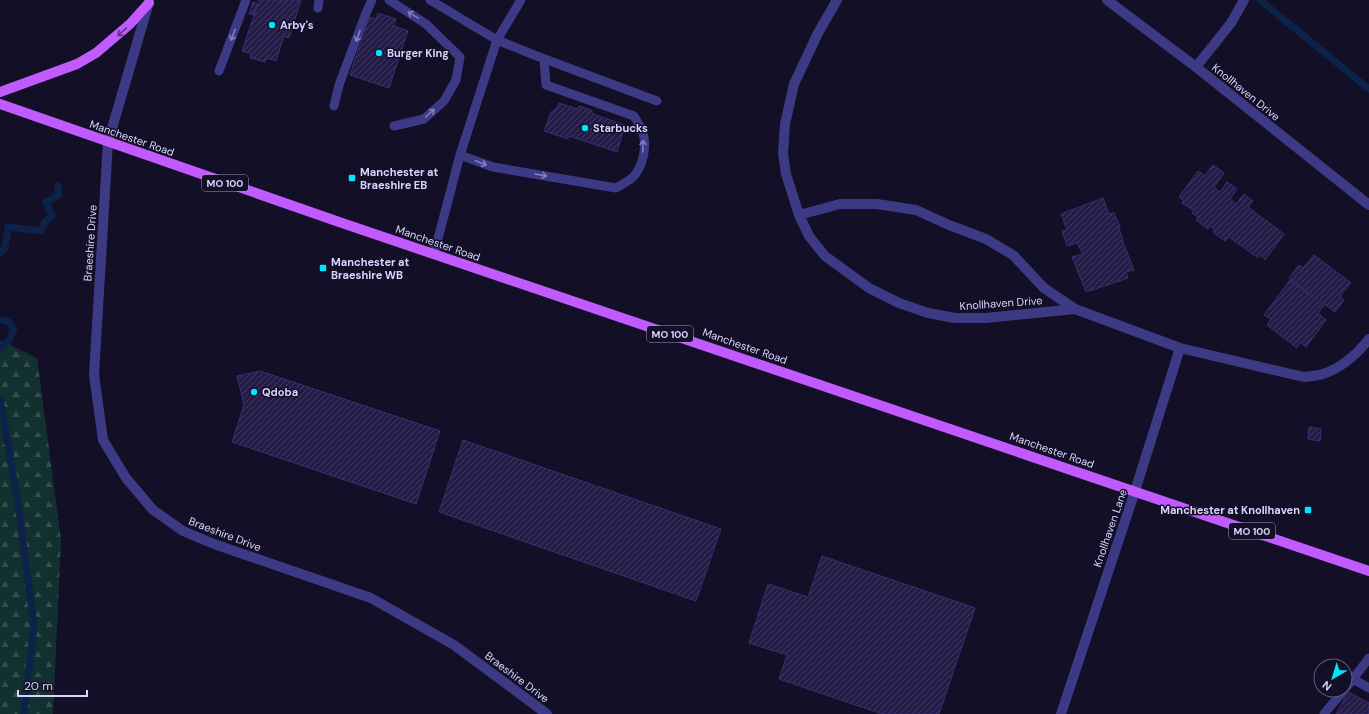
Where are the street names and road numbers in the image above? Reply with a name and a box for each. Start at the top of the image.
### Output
street label: Knollhaven Drive [1209,60,1283,124]
street label: Manchester Road [88,117,176,159]
road number: MO 100 [202,175,248,191]
street label: Braeshire Drive [80,204,100,282]
street label: Manchester Road [394,222,482,264]
street label: Knollhaven Drive [959,293,1043,313]
street label: Manchester Road [701,325,789,367]
road number: MO 100 [647,326,693,342]
street label: Manchester Road [1008,429,1096,471]
street label: Knollhaven Lane [1090,487,1130,569]
street label: Braeshire Drive [187,514,263,554]
road number: MO 100 [1229,523,1275,539]
street label: Braeshire Drive [482,648,552,706]

